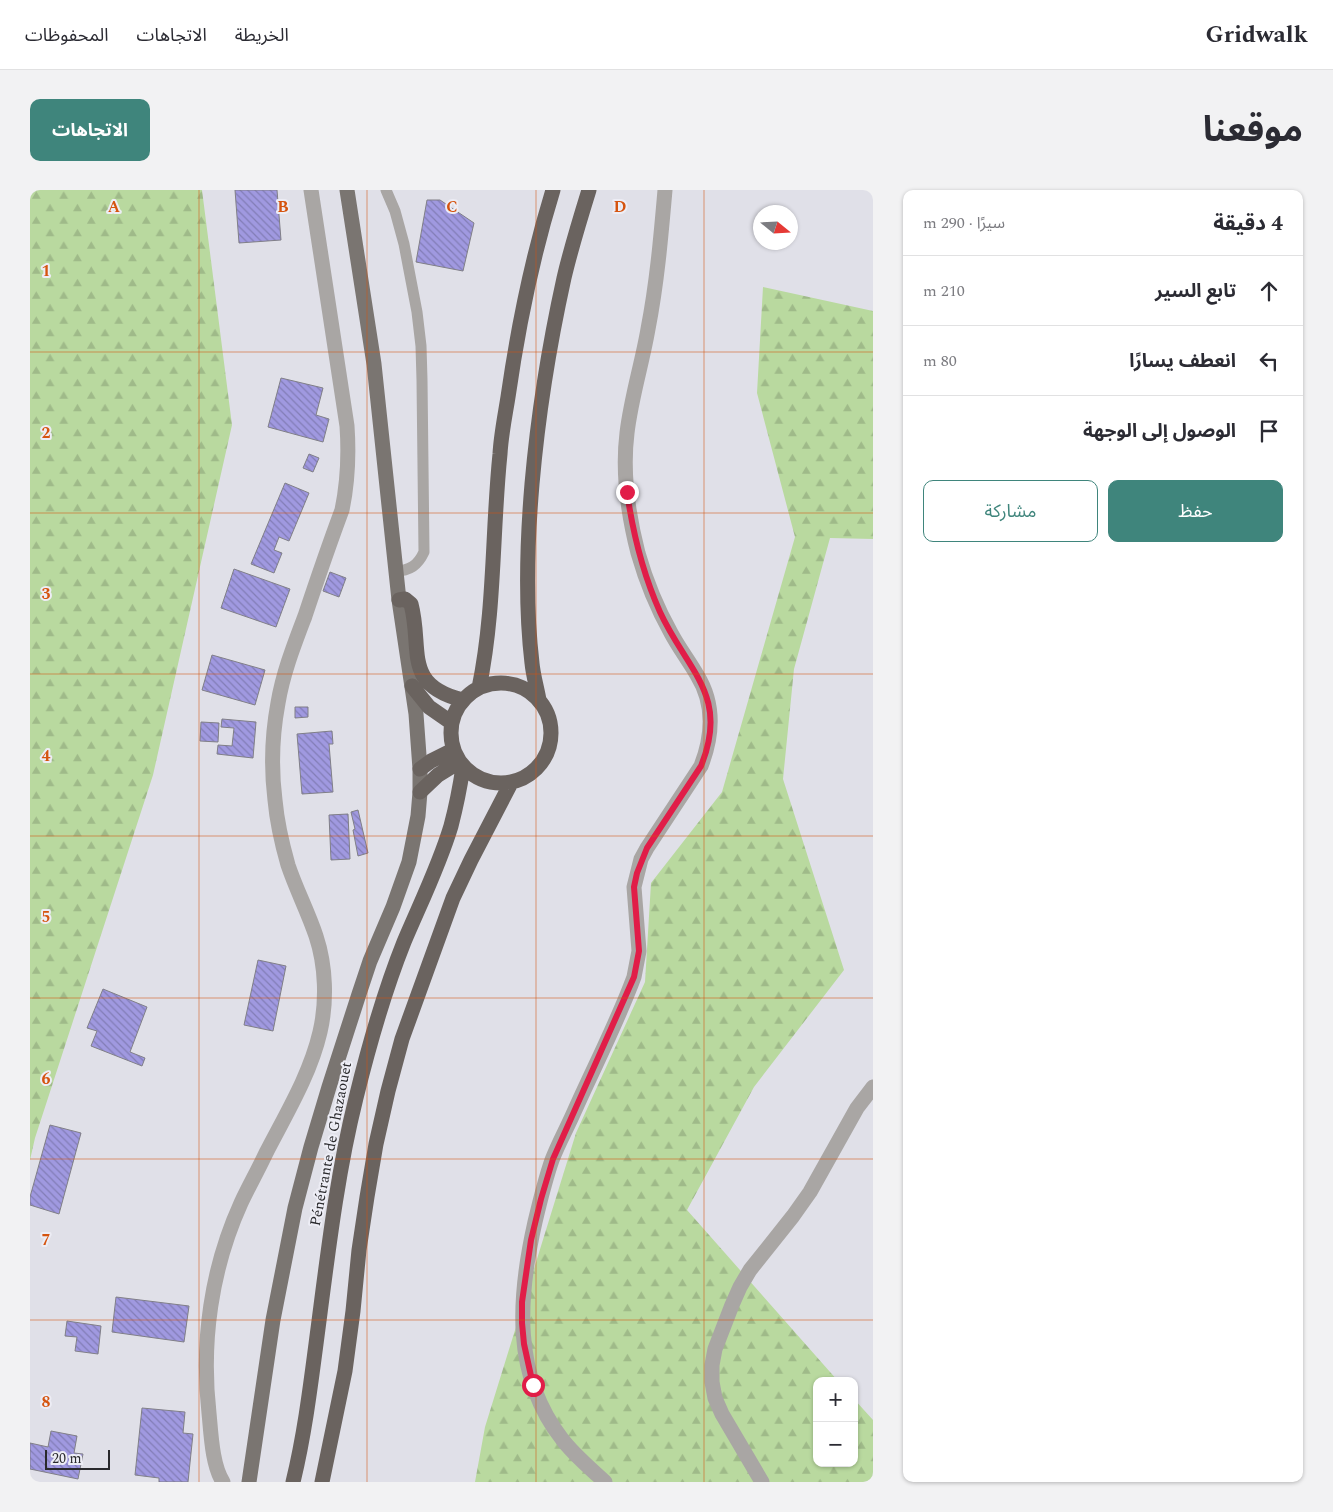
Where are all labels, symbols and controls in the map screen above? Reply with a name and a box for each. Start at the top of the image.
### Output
text: Gridwalk [1206,17,1308,53]
text: المحفوظات [25,22,109,49]
text: الاتجاهات [137,22,207,49]
text: الخريطة [235,22,289,49]
button: الاتجاهات [30,99,150,161]
text: موقعنا [1203,104,1303,157]
text: A [108,195,121,219]
text: B [277,195,289,219]
text: C [446,195,458,219]
text: D [614,195,627,219]
north arrow [753,205,798,250]
text: 4 دقيقة [1213,208,1283,240]
text: سيرًا · 290 m [923,211,1005,235]
text: 1 [42,259,50,283]
text: تابع السير [1155,277,1236,306]
icon: ahead [1255,277,1283,305]
text: 210 m [923,279,965,303]
text: انعطف يسارًا [1129,347,1236,376]
icon: left [1255,347,1283,375]
text: 80 m [923,349,957,373]
text: الوصول إلى الوجهة [1083,417,1236,446]
icon: arrive [1255,417,1283,445]
text: 2 [42,421,51,445]
button: مشاركة [923,480,1098,542]
button: حفظ [1108,480,1283,542]
route end [616,481,639,504]
text: 3 [42,582,51,606]
text: 4 [42,744,51,768]
text: 5 [42,905,50,929]
street label: Pénétrante de Ghazaouet [304,1060,358,1228]
text: 6 [42,1067,51,1091]
text: 7 [42,1228,51,1252]
route start [522,1374,545,1397]
map controls [813,1377,858,1467]
button: + [813,1377,858,1422]
text: 8 [42,1390,51,1414]
button: − [813,1422,858,1467]
scale bar [45,1447,110,1470]
text: 20 m [52,1448,82,1469]

